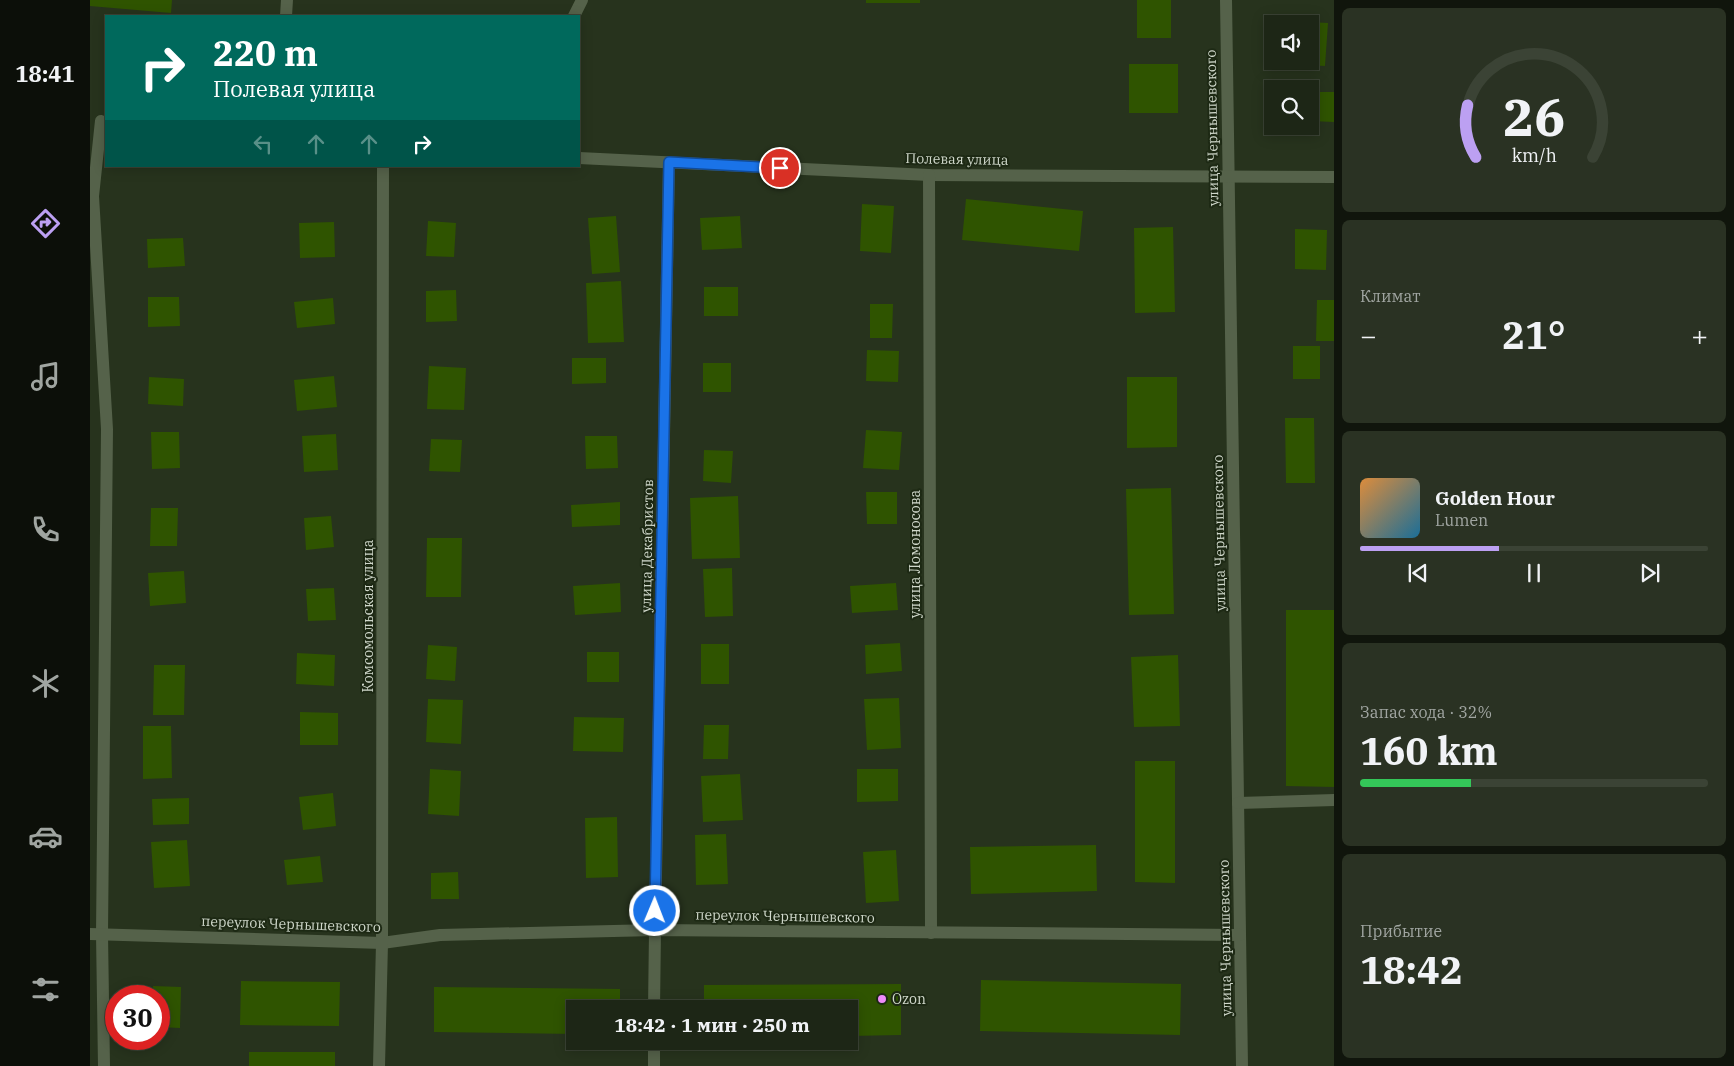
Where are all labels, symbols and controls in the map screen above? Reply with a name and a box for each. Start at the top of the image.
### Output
map controls [1264,15,1319,135]
button: sound [1264,15,1319,70]
text: 220 m [213,30,318,76]
icon: right [130,35,195,100]
street label: улица Чернышевского [1202,49,1222,207]
text: 18:41 [15,59,75,88]
text: Полевая улица [213,74,375,103]
button: search [1264,80,1319,135]
text: 26 [1503,83,1565,150]
icon: left [249,130,277,158]
icon: ahead [302,130,330,158]
icon: ahead [355,130,383,158]
icon: right [408,130,436,158]
text: km/h [1511,144,1557,167]
pin [759,147,801,189]
street label: Полевая улица [905,149,1009,169]
icon: arrive [766,154,794,182]
icon: directions [28,206,63,241]
text: Климат [1360,286,1420,306]
text: 21° [1502,310,1566,359]
text: − [1360,317,1377,354]
text: + [1691,317,1708,354]
icon: music [28,359,63,394]
street label: улица Чернышевского [1209,454,1229,612]
street label: улица Декабристов [637,479,657,613]
text: Golden Hour [1435,486,1555,510]
street label: улица Ломоносова [906,489,924,618]
text: Lumen [1435,510,1488,530]
icon: phone [28,512,63,547]
street label: Комсомольская улица [359,539,377,693]
icon: previous [1404,559,1432,587]
icon: pause [1520,559,1548,587]
icon: next [1636,559,1664,587]
icon: climate [28,666,63,701]
text: Запас хода · 32% [1360,702,1492,722]
text: 160 km [1360,726,1498,775]
icon: car [28,819,63,854]
street label: улица Чернышевского [1215,859,1235,1017]
position arrow [628,884,680,936]
street label: переулок Чернышевского [695,905,875,927]
street label: переулок Чернышевского [201,912,381,936]
text: Прибытие [1360,921,1442,941]
text: 18:42 [1360,945,1463,994]
icon: filters [28,972,63,1007]
speed limit sign: 30 [105,985,170,1050]
place label: Ozon [892,990,926,1008]
marker: Ozon [876,993,888,1005]
text: 18:42 · 1 мин · 250 m [614,1013,810,1037]

